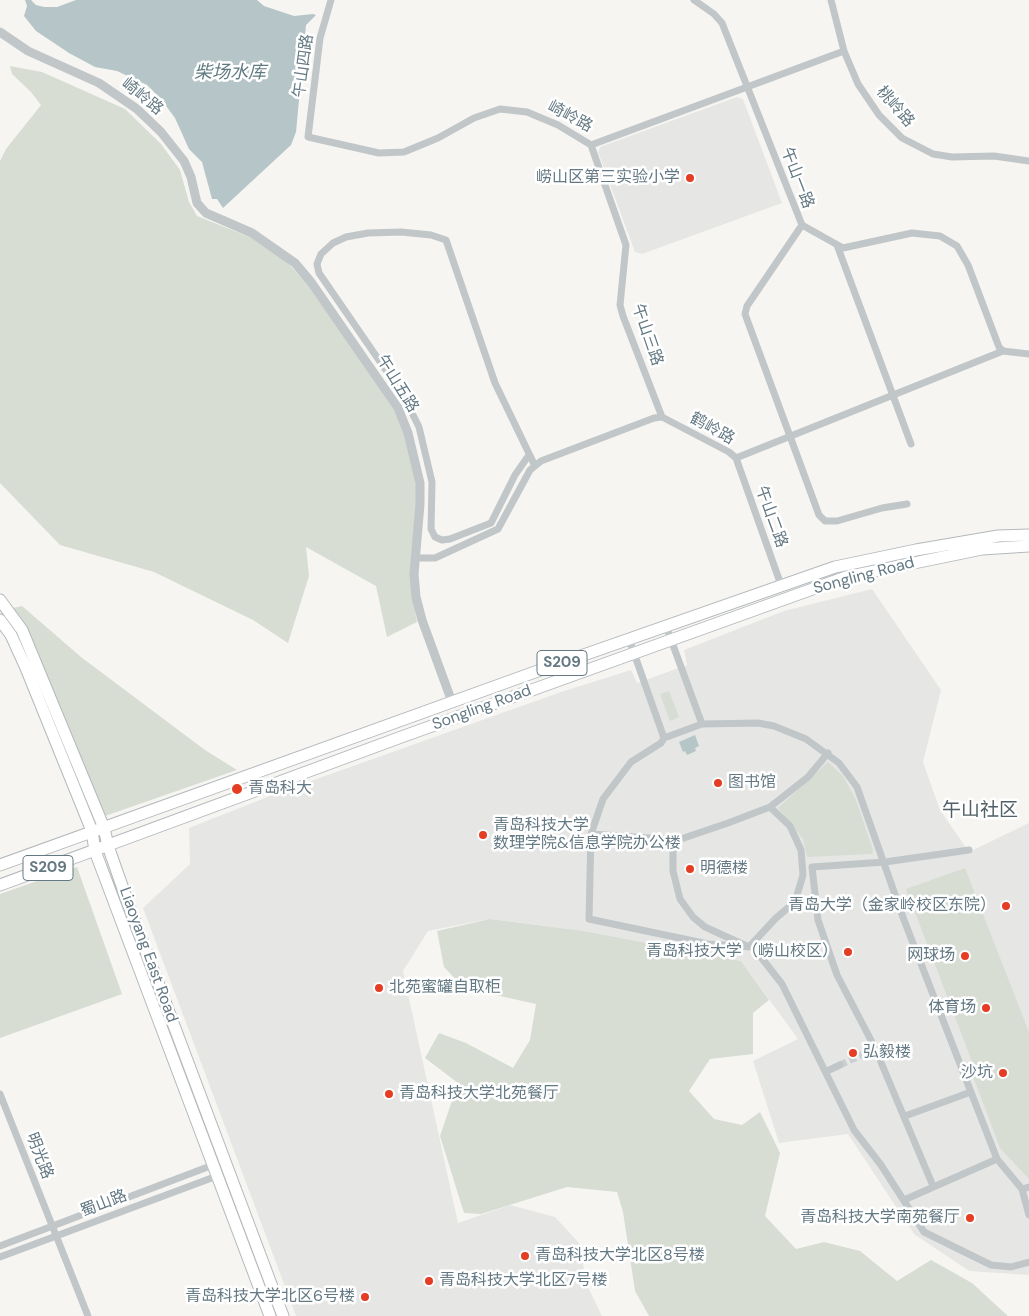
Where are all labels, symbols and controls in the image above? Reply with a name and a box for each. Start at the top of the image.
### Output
street label: 午山四路 [290,33,318,99]
water label: 柴场水库 [194,62,266,84]
street label: 崎岭路 [117,74,167,120]
street label: 桃岭路 [872,83,918,131]
street label: 崎岭路 [544,97,596,137]
street label: 午山一路 [777,145,817,211]
place label: 崂山区第三实验小学 [536,168,680,188]
marker: 崂山区第三实验小学 [684,172,696,184]
street label: 午山三路 [628,302,666,368]
street label: 午山五路 [372,352,422,416]
street label: 鹤岭路 [686,409,738,449]
street label: 午山二路 [751,484,791,550]
street label: Songling Road [811,553,917,599]
road number: S209 [537,650,587,676]
street label: Songling Road [430,681,534,735]
place label: 图书馆 [728,773,776,793]
marker: 图书馆 [712,777,724,789]
place label: 青岛科大 [248,779,312,799]
marker: 青岛科大 [230,782,244,796]
district label: 午山社区 [942,800,1018,822]
place label: 青岛科技大学 数理学院&信息学院办公楼 [493,816,681,854]
marker: 青岛科技大学 数理学院&信息学院办公楼 [477,829,489,841]
road number: S209 [23,856,73,880]
place label: 明德楼 [700,859,748,879]
marker: 明德楼 [684,863,696,875]
street label: Liaoyang East Road [115,885,181,1025]
place label: 青岛大学（金家岭校区东院） [788,896,996,916]
marker: 青岛大学（金家岭校区东院） [1000,900,1012,912]
place label: 青岛科技大学（崂山校区） [646,942,838,962]
marker: 青岛科技大学（崂山校区） [842,946,854,958]
place label: 网球场 [907,946,955,966]
marker: 网球场 [959,950,971,962]
place label: 北苑蜜罐自取柜 [389,978,501,998]
marker: 北苑蜜罐自取柜 [373,982,385,994]
place label: 体育场 [928,998,976,1018]
marker: 体育场 [980,1002,992,1014]
place label: 弘毅楼 [863,1043,911,1063]
marker: 弘毅楼 [847,1047,859,1059]
place label: 沙坑 [961,1063,993,1083]
marker: 沙坑 [997,1067,1009,1079]
place label: 青岛科技大学北苑餐厅 [399,1084,559,1104]
marker: 青岛科技大学北苑餐厅 [383,1088,395,1100]
street label: 明光路 [21,1130,57,1182]
street label: 蜀山路 [78,1186,130,1222]
place label: 青岛科技大学南苑餐厅 [800,1208,960,1228]
marker: 青岛科技大学南苑餐厅 [964,1212,976,1224]
place label: 青岛科技大学北区8号楼 [535,1246,705,1266]
marker: 青岛科技大学北区8号楼 [519,1250,531,1262]
place label: 青岛科技大学北区7号楼 [439,1271,608,1291]
marker: 青岛科技大学北区7号楼 [423,1275,435,1287]
place label: 青岛科技大学北区6号楼 [185,1287,355,1307]
marker: 青岛科技大学北区6号楼 [359,1291,371,1303]

